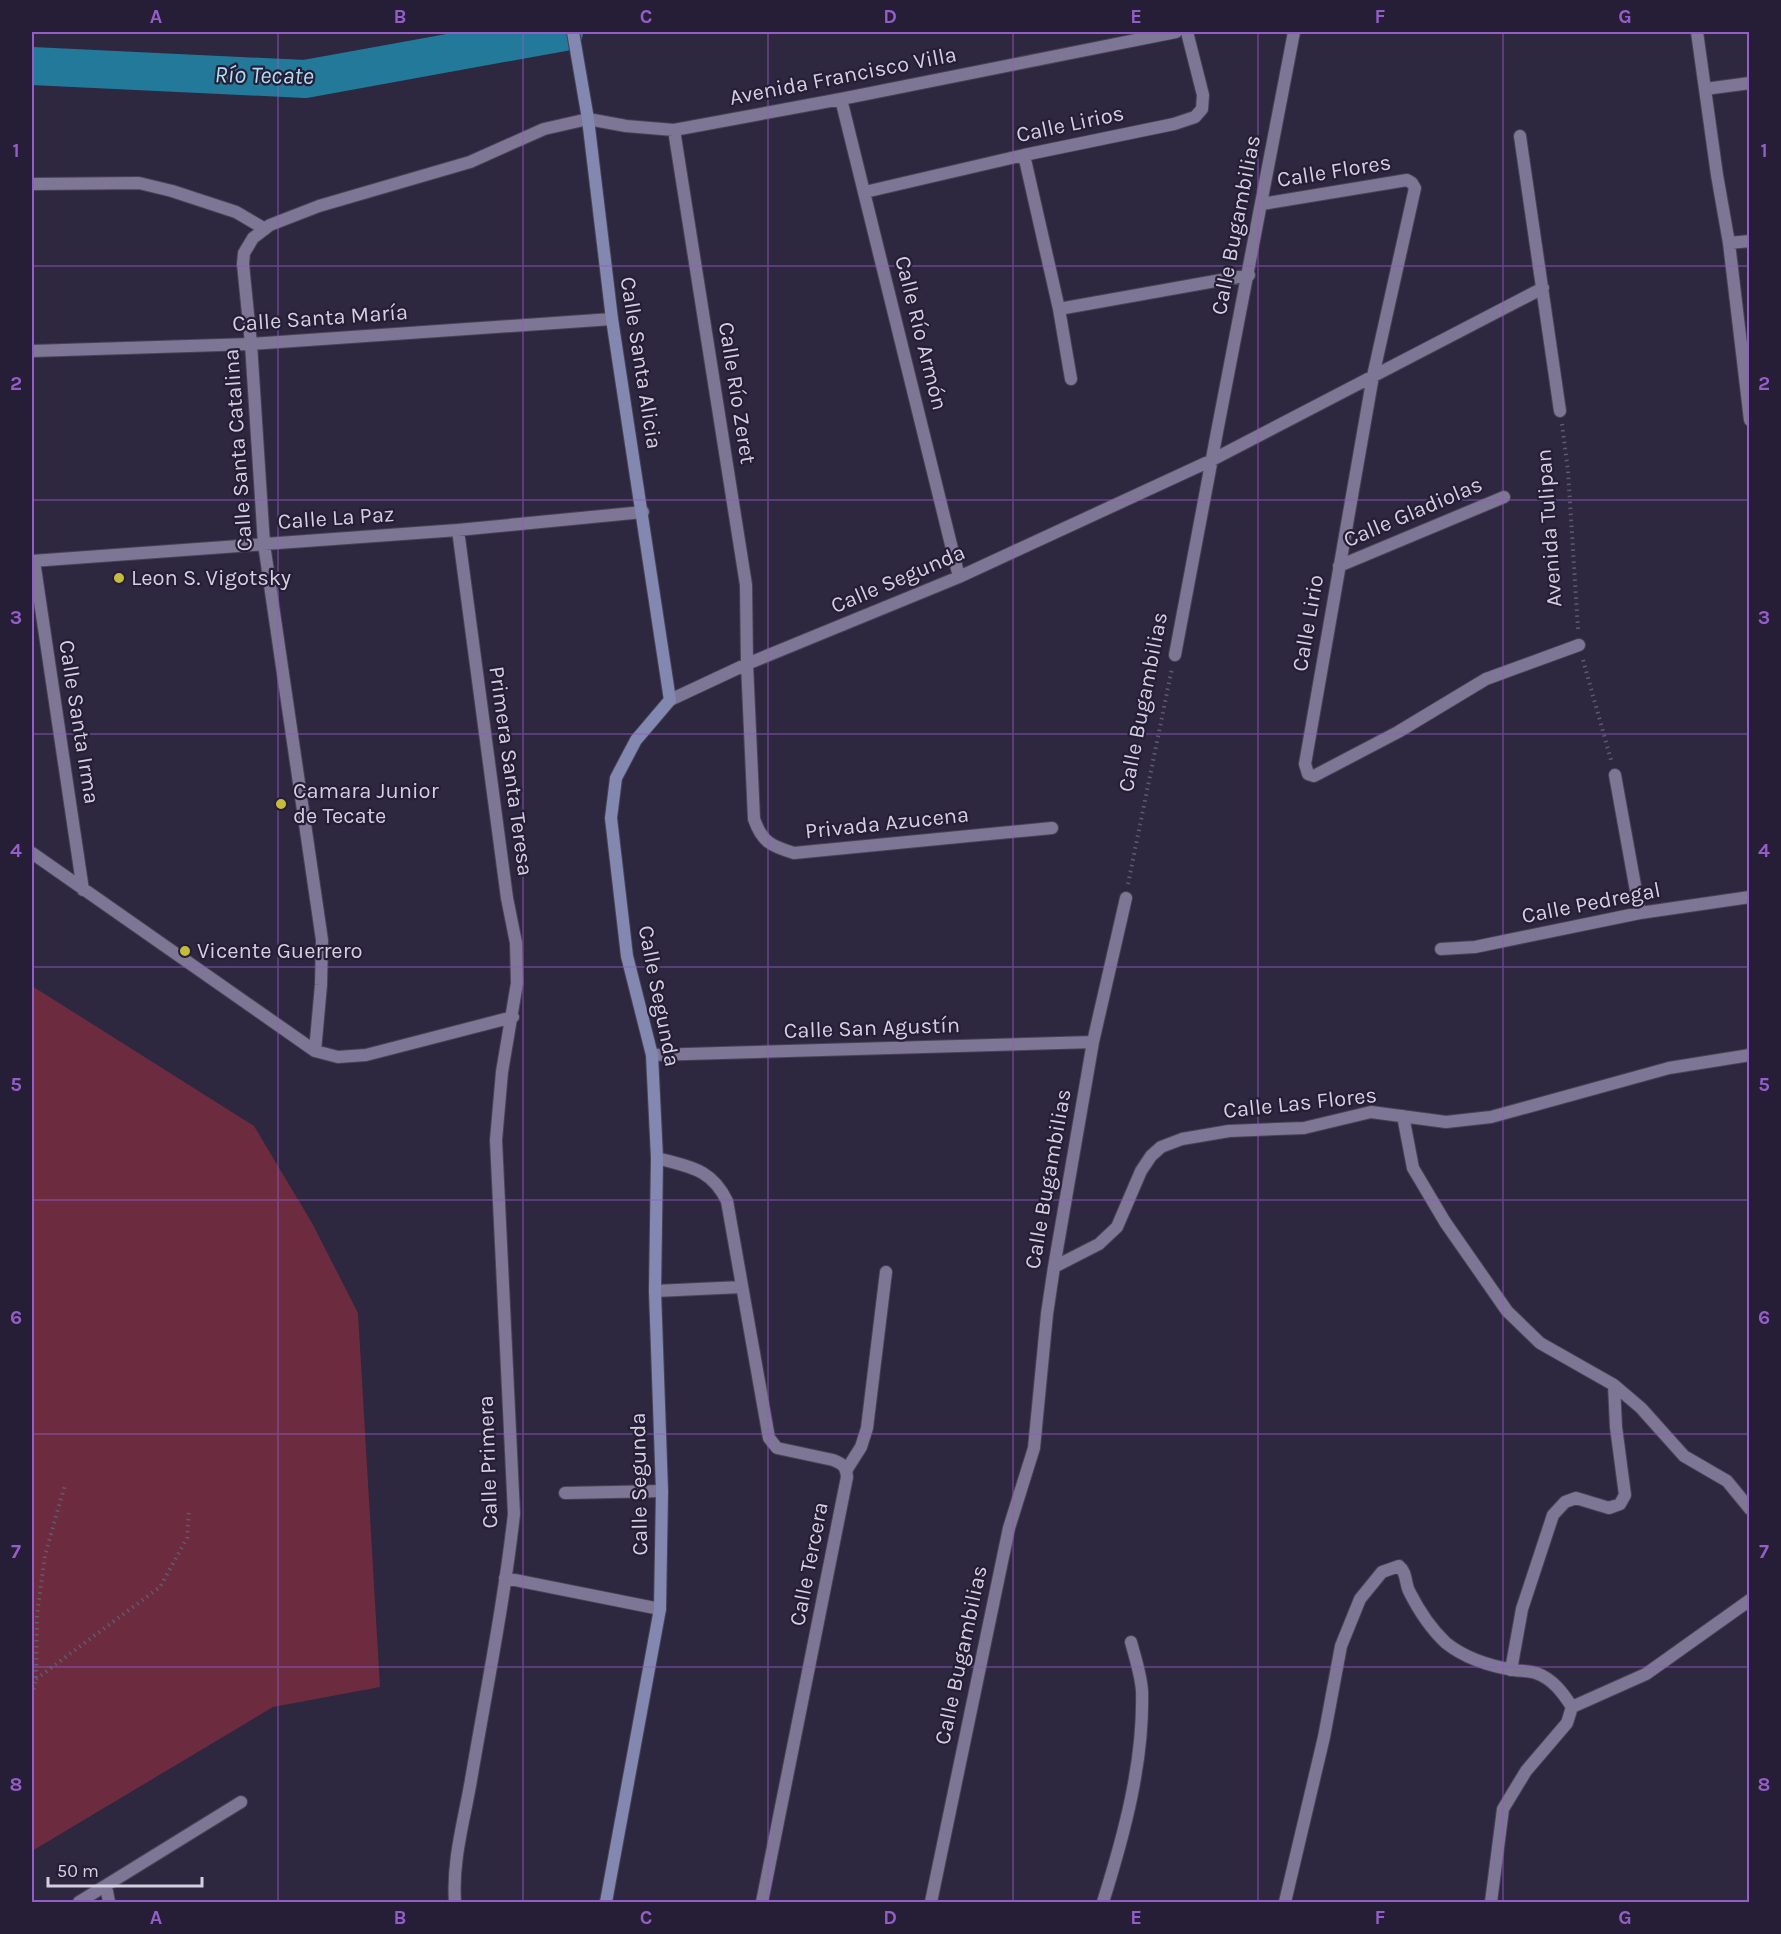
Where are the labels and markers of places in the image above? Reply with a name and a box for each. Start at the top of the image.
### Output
place label: Leon S. Vigotsky [131,565,291,591]
marker: Leon S. Vigotsky [112,571,126,585]
place label: Camara Junior de Tecate [293,778,439,829]
marker: Camara Junior de Tecate [274,797,288,811]
place label: Vicente Guerrero [197,938,363,964]
marker: Vicente Guerrero [178,944,192,958]

